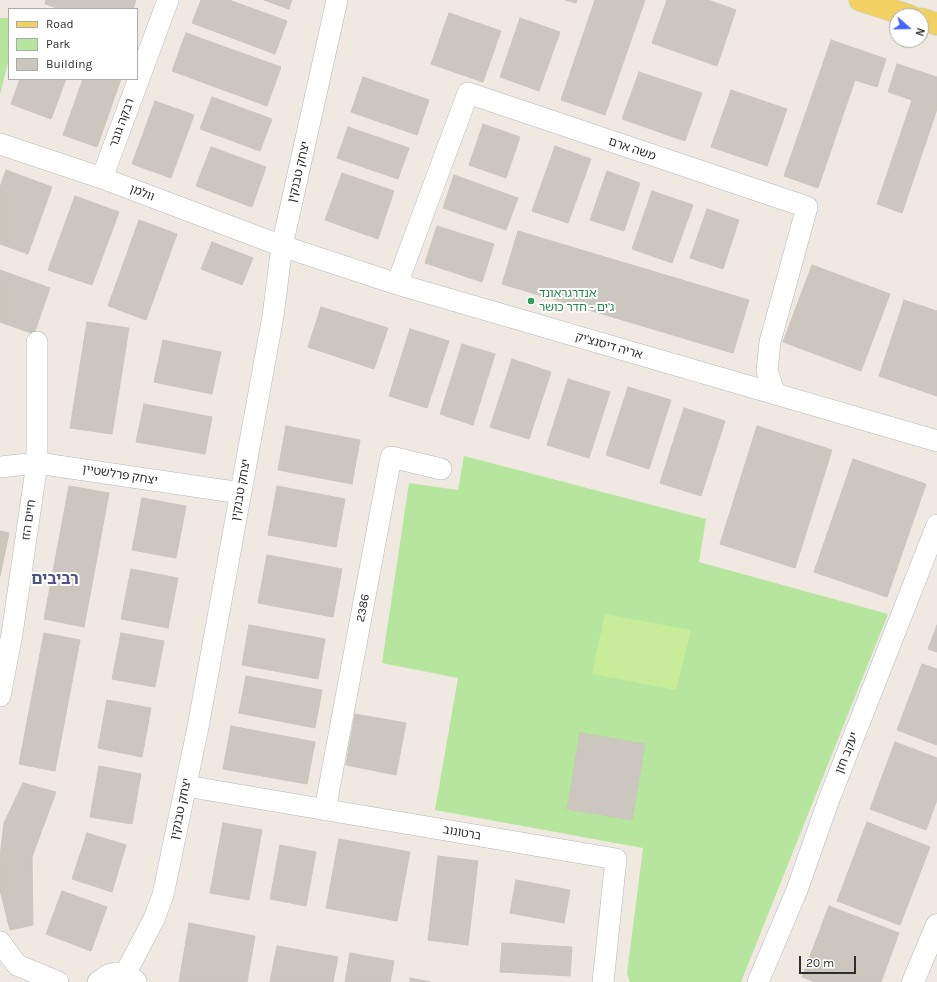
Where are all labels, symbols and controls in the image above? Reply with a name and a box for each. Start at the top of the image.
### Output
legend [8,8,138,80]
north arrow [889,8,929,48]
text: Road [46,17,74,31]
text: N [912,26,927,38]
text: Park [46,37,70,51]
text: Building [46,57,92,71]
street label: רבקה גובר [106,96,138,150]
street label: משה ארם [606,134,658,164]
street label: יצחק טבנקין [285,140,313,204]
street label: וולמן [128,182,156,204]
place label: אנדרגראונד ג'ים - חדר כושר [539,287,614,315]
marker: אנדרגראונד ג'ים - חדר כושר [526,296,536,306]
street label: אריה דיסנצ'יק [574,330,644,362]
street label: יצחק טבנקין [228,458,254,522]
street label: יצחק פרלשטיין [81,462,159,488]
street label: חיים הזז [19,499,39,541]
district label: רביבים [31,569,79,589]
street label: 2386 [353,593,373,623]
street label: יעקב חזן [832,730,862,776]
street label: יצחק טבנקין [167,777,195,841]
street label: ברטונוב [442,823,482,843]
scale bar [801,948,858,974]
text: 20 m [806,956,834,970]

